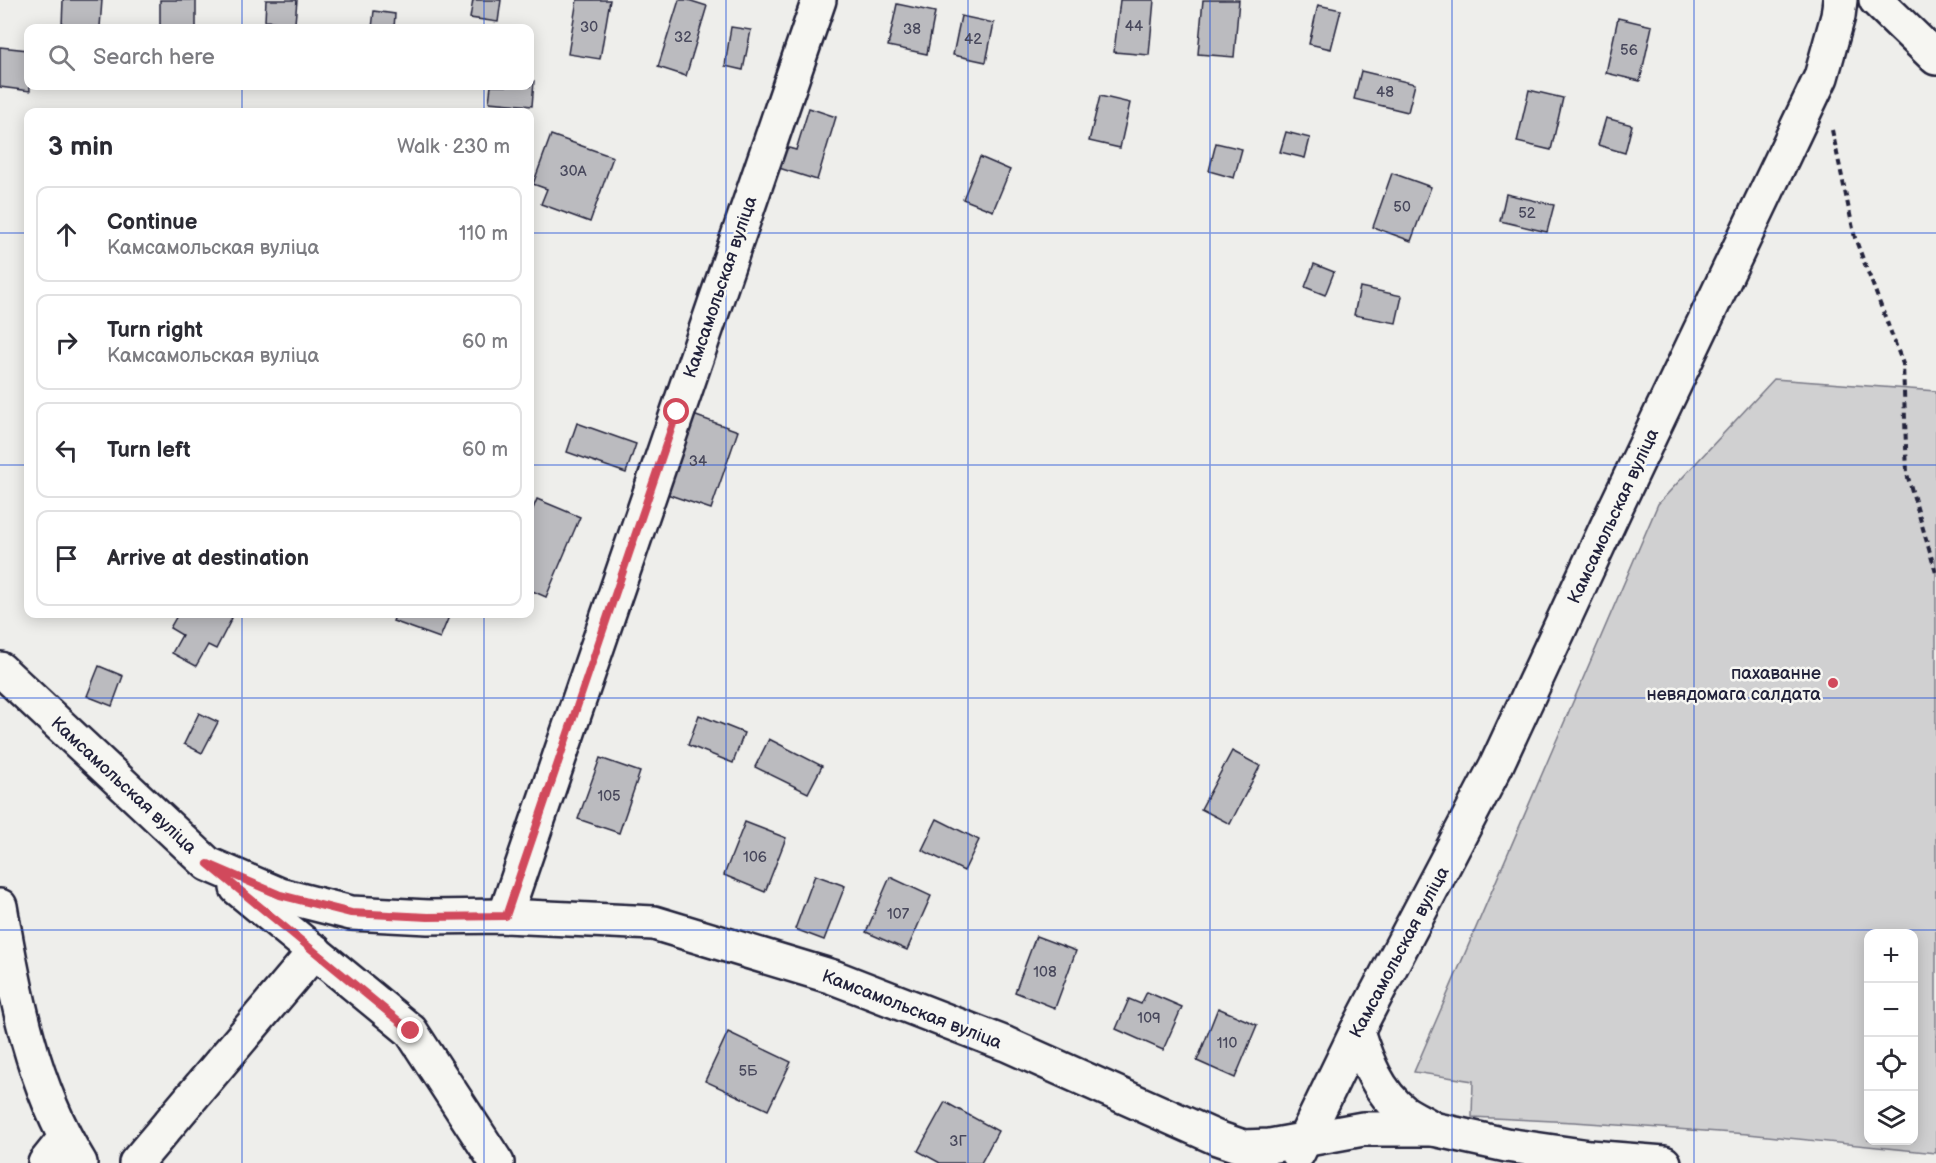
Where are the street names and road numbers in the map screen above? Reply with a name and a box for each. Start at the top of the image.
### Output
street label: Камсамольская вуліца [679,193,762,381]
street label: Камсамольская вуліца [1564,425,1663,607]
street label: Камсамольская вуліца [47,713,201,858]
street label: Камсамольская вуліца [1345,863,1454,1041]
street label: Камсамольская вуліца [819,965,1005,1054]

